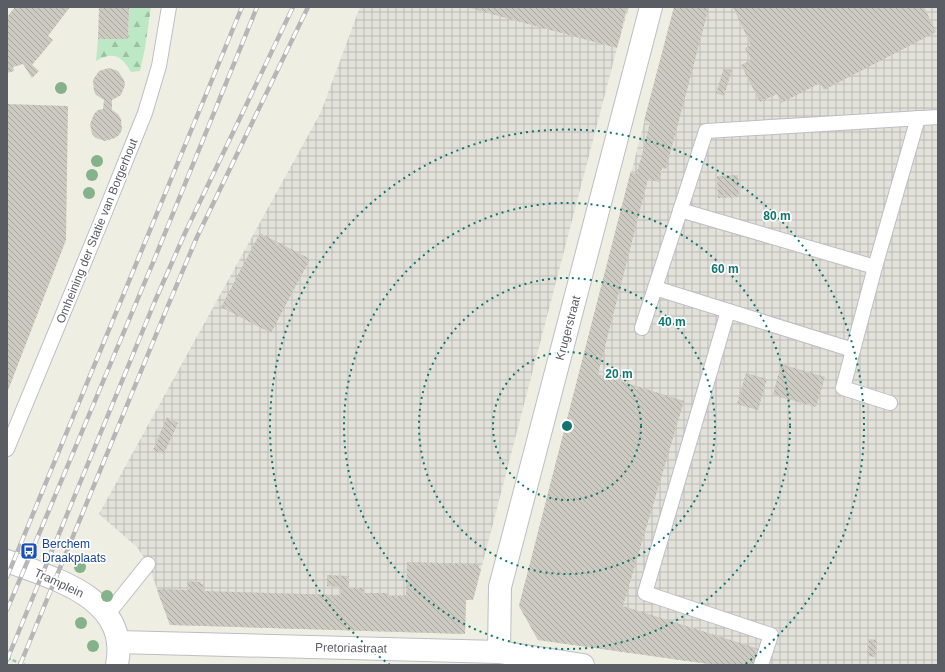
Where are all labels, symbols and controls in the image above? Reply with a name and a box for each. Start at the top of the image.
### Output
street label: Omheining der Statie van Borgerhout [53,136,141,325]
text: 80 m [763,209,791,223]
text: 60 m [711,262,739,276]
street label: Krugerstraat [553,294,583,362]
text: 40 m [658,315,686,329]
text: 20 m [605,367,633,381]
centre of rings [560,419,574,433]
place label: Berchem Draakplaats [42,537,106,565]
bus stop icon: Berchem Draakplaats [19,541,39,561]
street label: Tramplein [32,565,86,601]
street label: Pretoriastraat [315,640,388,656]

